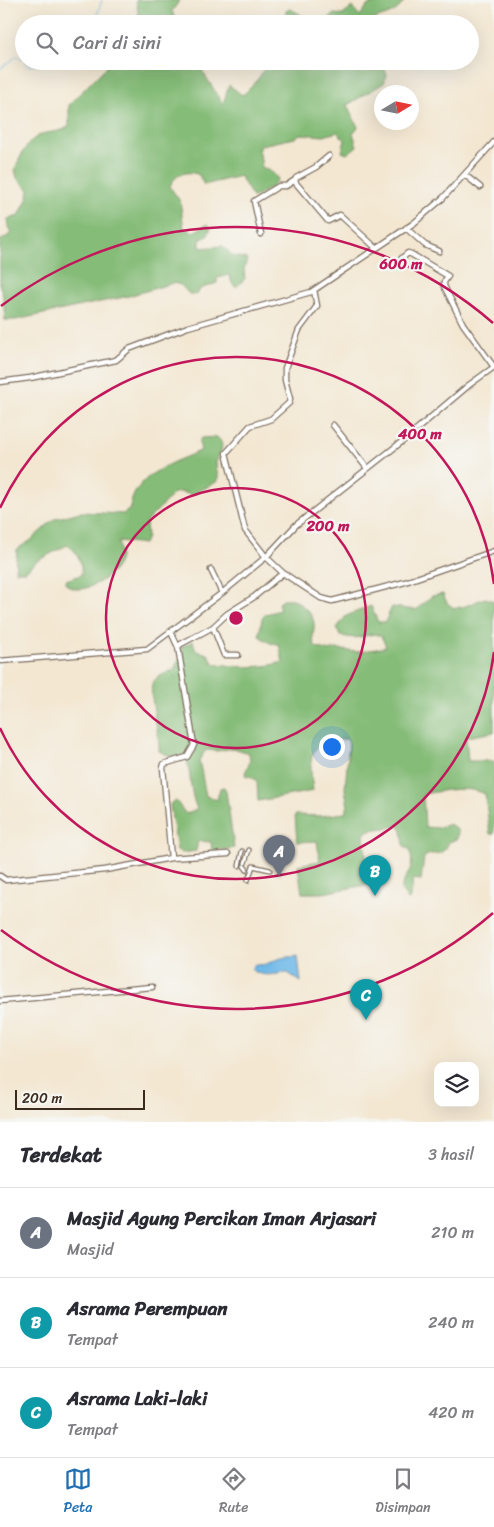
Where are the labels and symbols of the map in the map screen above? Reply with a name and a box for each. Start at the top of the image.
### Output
north arrow [374,85,419,130]
text: 600 m [379,251,423,277]
text: 400 m [397,421,442,447]
text: 200 m [305,513,350,539]
centre of rings [227,609,245,627]
your location [319,734,345,760]
pin: A [263,835,295,876]
pin: B [359,855,391,896]
pin: C [350,979,382,1020]
scale bar [15,1087,145,1110]

